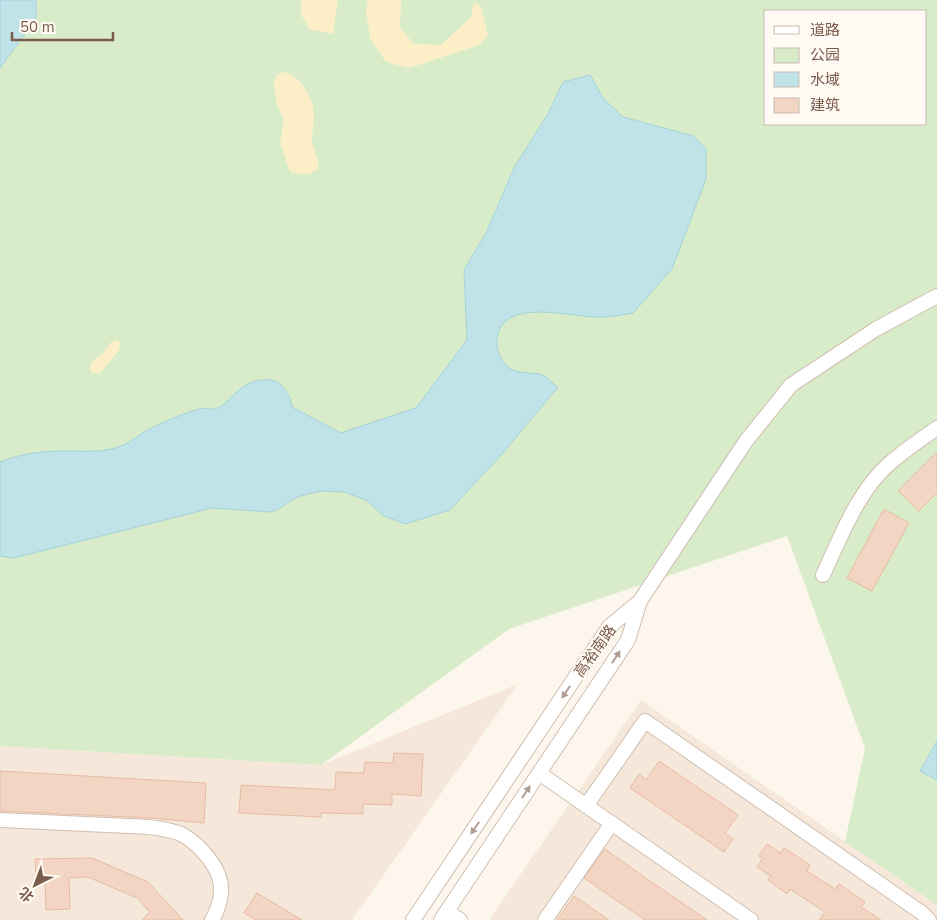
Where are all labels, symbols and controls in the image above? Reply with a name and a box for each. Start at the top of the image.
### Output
scale bar [12,10,114,42]
legend [764,10,927,125]
text: 50 m [20,17,55,37]
text: 道路 [810,20,840,40]
text: 公园 [810,45,840,65]
text: 水域 [810,70,840,90]
text: 建筑 [810,95,840,115]
street label: 高裕南路 [569,621,621,681]
one-way arrow [611,650,621,663]
one-way arrow [561,686,570,699]
one-way arrow [521,785,531,799]
one-way arrow [470,821,480,834]
north arrow [10,860,60,910]
text: 北 [15,883,38,906]

